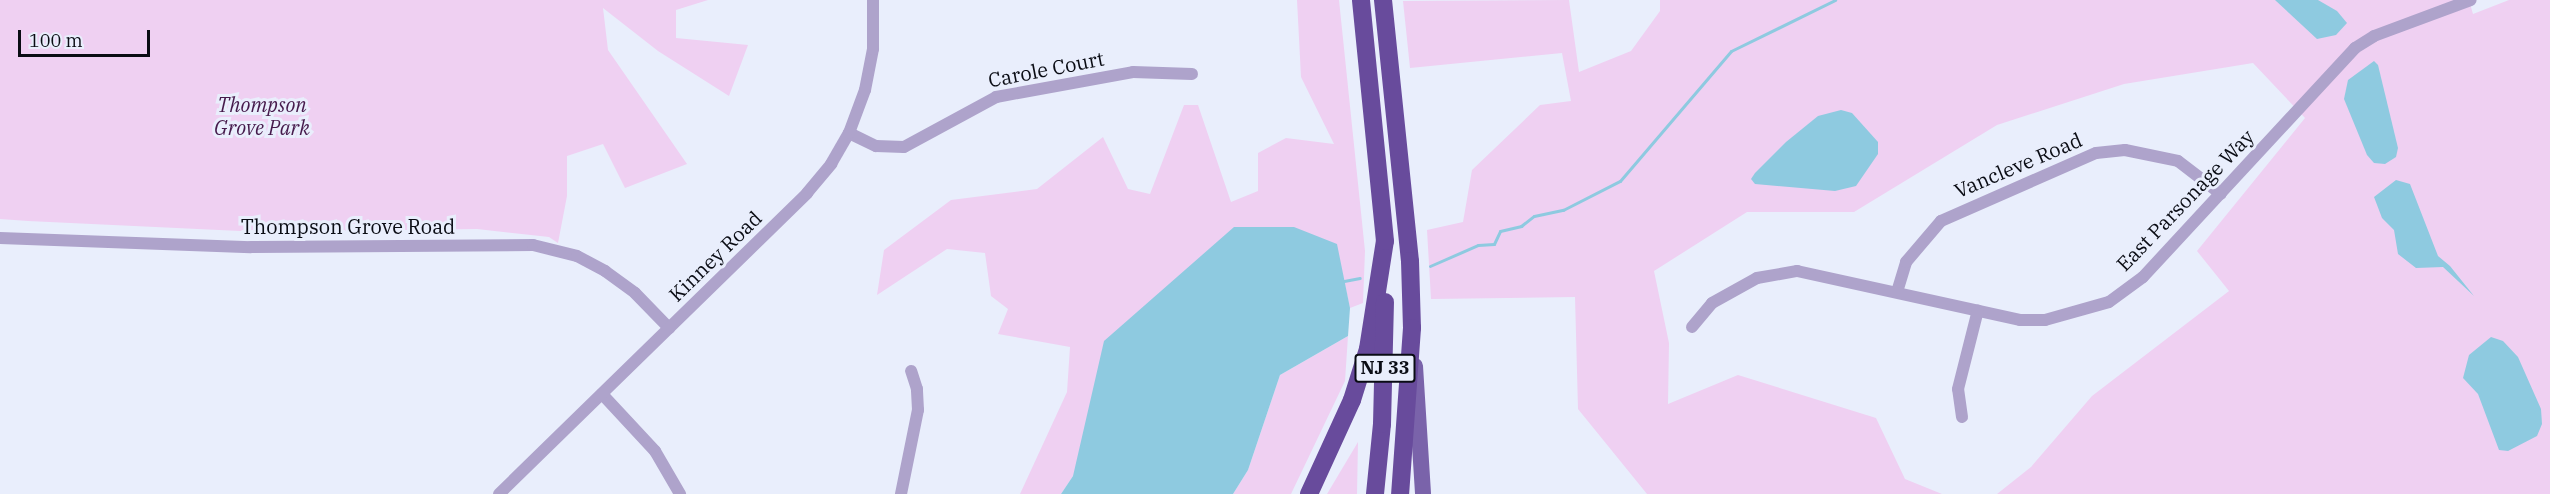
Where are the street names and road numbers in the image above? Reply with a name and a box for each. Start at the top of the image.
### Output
street label: Carole Court [986,46,1106,92]
street label: East Parsonage Way [2111,124,2259,276]
street label: Vancleve Road [1951,127,2085,203]
street label: Kinney Road [664,206,766,306]
street label: Thompson Grove Road [241,214,455,238]
road number: NJ 33 [1354,353,1416,383]

